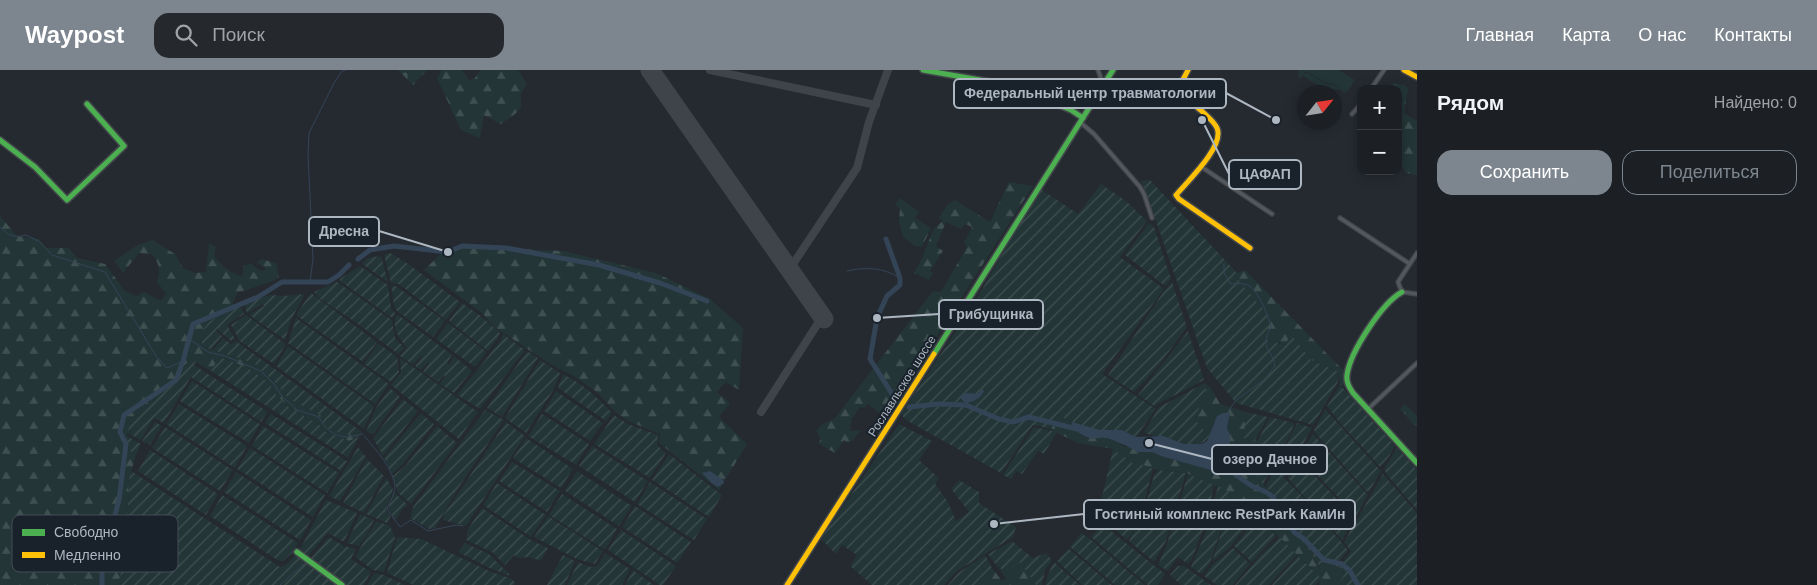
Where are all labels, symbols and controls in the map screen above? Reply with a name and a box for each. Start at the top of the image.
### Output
search box [154,13,504,58]
text: Waypost [25,21,124,48]
icon: search [172,21,200,49]
text: Поиск [212,24,265,45]
text: Главная [1466,25,1534,45]
text: Карта [1562,25,1610,45]
text: О нас [1638,25,1686,45]
text: Контакты [1714,25,1792,45]
callout: Федеральный центр травматологии [954,79,1226,108]
text: Федеральный центр травматологии [964,85,1216,101]
north arrow [1297,85,1342,130]
map controls [1357,85,1402,175]
button: + [1357,85,1402,130]
text: Рядом [1437,91,1504,114]
text: Найдено: 0 [1714,94,1797,111]
button: − [1357,130,1402,175]
button: Сохранить [1437,150,1612,195]
button: Поделиться [1622,150,1797,195]
callout: ЦАФАП [1229,160,1301,189]
text: ЦАФАП [1239,166,1291,182]
callout: Дресна [309,217,379,246]
text: Дресна [319,223,369,239]
callout: Грибущинка [939,300,1043,329]
text: Грибущинка [949,306,1033,322]
street label: Рославльское шоссе [865,333,939,439]
callout: озеро Дачное [1212,445,1327,474]
text: озеро Дачное [1223,451,1317,467]
callout: Гостиный комплекс RestPark КамИн [1084,500,1355,529]
text: Гостиный комплекс RestPark КамИн [1095,506,1345,522]
legend [12,515,178,572]
text: Свободно [54,524,119,540]
text: Медленно [54,547,121,563]

